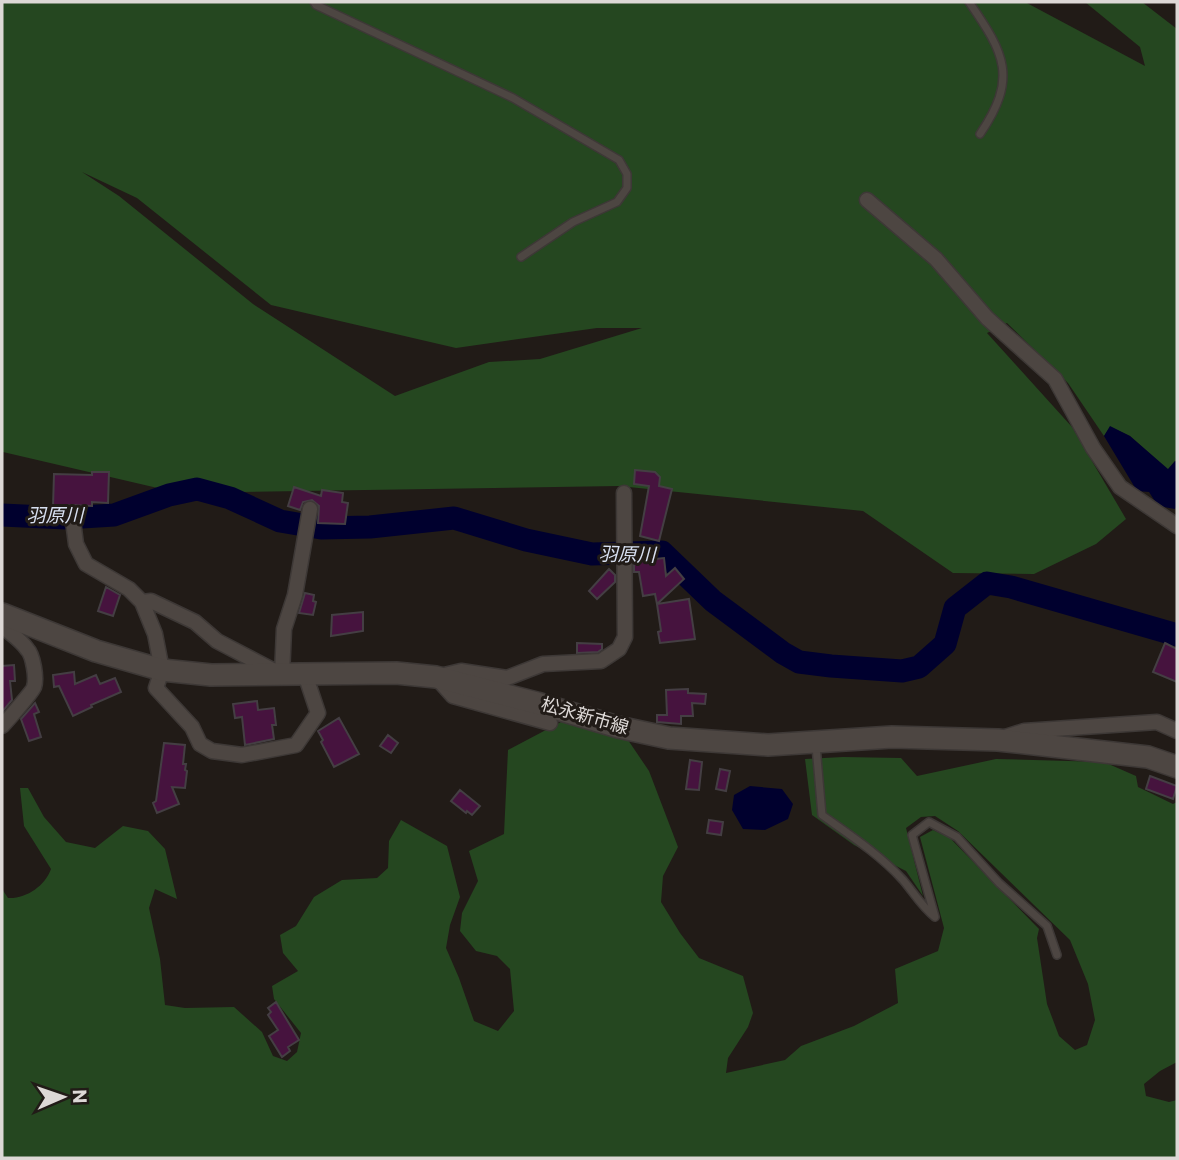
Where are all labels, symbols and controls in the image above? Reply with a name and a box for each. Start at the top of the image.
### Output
water label: 羽原川 [26,503,85,526]
water label: 羽原川 [598,542,658,566]
street label: 松永新市線 [539,692,632,738]
north arrow [28,1062,98,1132]
text: N [69,1089,92,1104]

